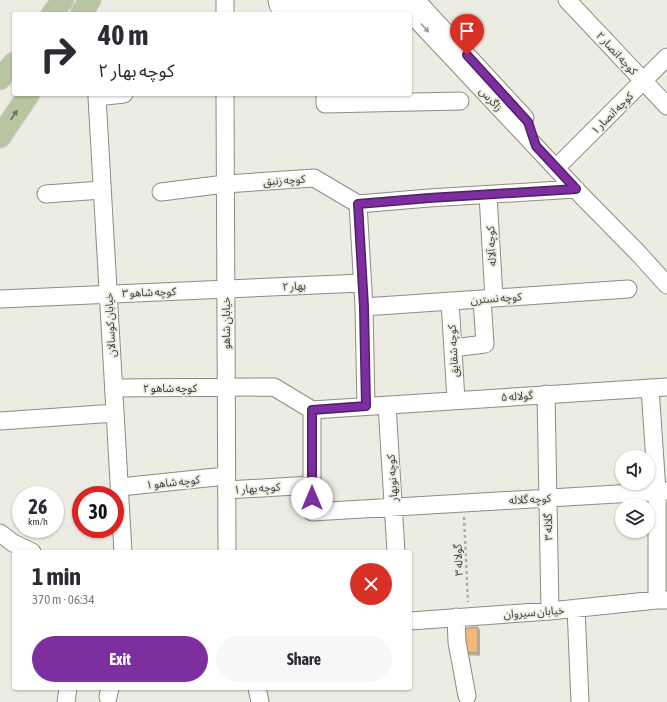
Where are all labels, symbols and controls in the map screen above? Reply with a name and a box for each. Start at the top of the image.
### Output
pin [450,14,484,55]
text: 40 m [98,19,148,51]
icon: arrive [456,20,478,42]
one-way arrow [420,23,429,34]
icon: right [32,28,84,80]
street label: کوچه انصار ۲ [593,29,640,79]
text: کوچه بهار ۲ [98,60,174,81]
street label: زاگرس [476,85,505,114]
street label: کوچه انصار ۱ [589,89,637,138]
one-way arrow [10,110,18,120]
street label: کوچه زنبق [262,173,306,189]
street label: کوچه آلاله [484,225,500,266]
street label: بهار ۲ [282,279,306,294]
street label: کوچه شاهو ۳ [122,285,177,301]
street label: کوچه نسترن [470,290,523,308]
street label: خیابان کوسالان [102,292,119,358]
street label: خیابان شاهو [220,296,233,349]
street label: کوچه شقایق [446,324,462,378]
street label: کوچه شاهو ۲ [143,382,198,396]
street label: گولاله ۵ [501,389,534,404]
map controls [615,450,655,538]
button: sound [615,450,655,490]
street label: کوچه نوبهار [384,454,402,503]
street label: کوچه شاهو ۱ [145,473,201,493]
position arrow [291,477,333,519]
street label: کوچه بهار ۱ [233,480,281,498]
speed limit sign: 30 [72,486,124,538]
street label: کوچه گلاله [509,492,552,508]
text: 26 [29,495,47,518]
button: layers [615,498,655,538]
street label: گلاله ۳ [542,513,554,541]
text: km/h [28,516,48,527]
street label: گولاله ۳ [451,543,466,576]
text: 1 min [32,563,81,590]
button: close [350,563,392,605]
text: 370 m · 06:34 [32,592,95,607]
street label: خیابان سیروان [503,604,566,621]
button: Exit [32,636,208,682]
button: Share [216,636,392,682]

